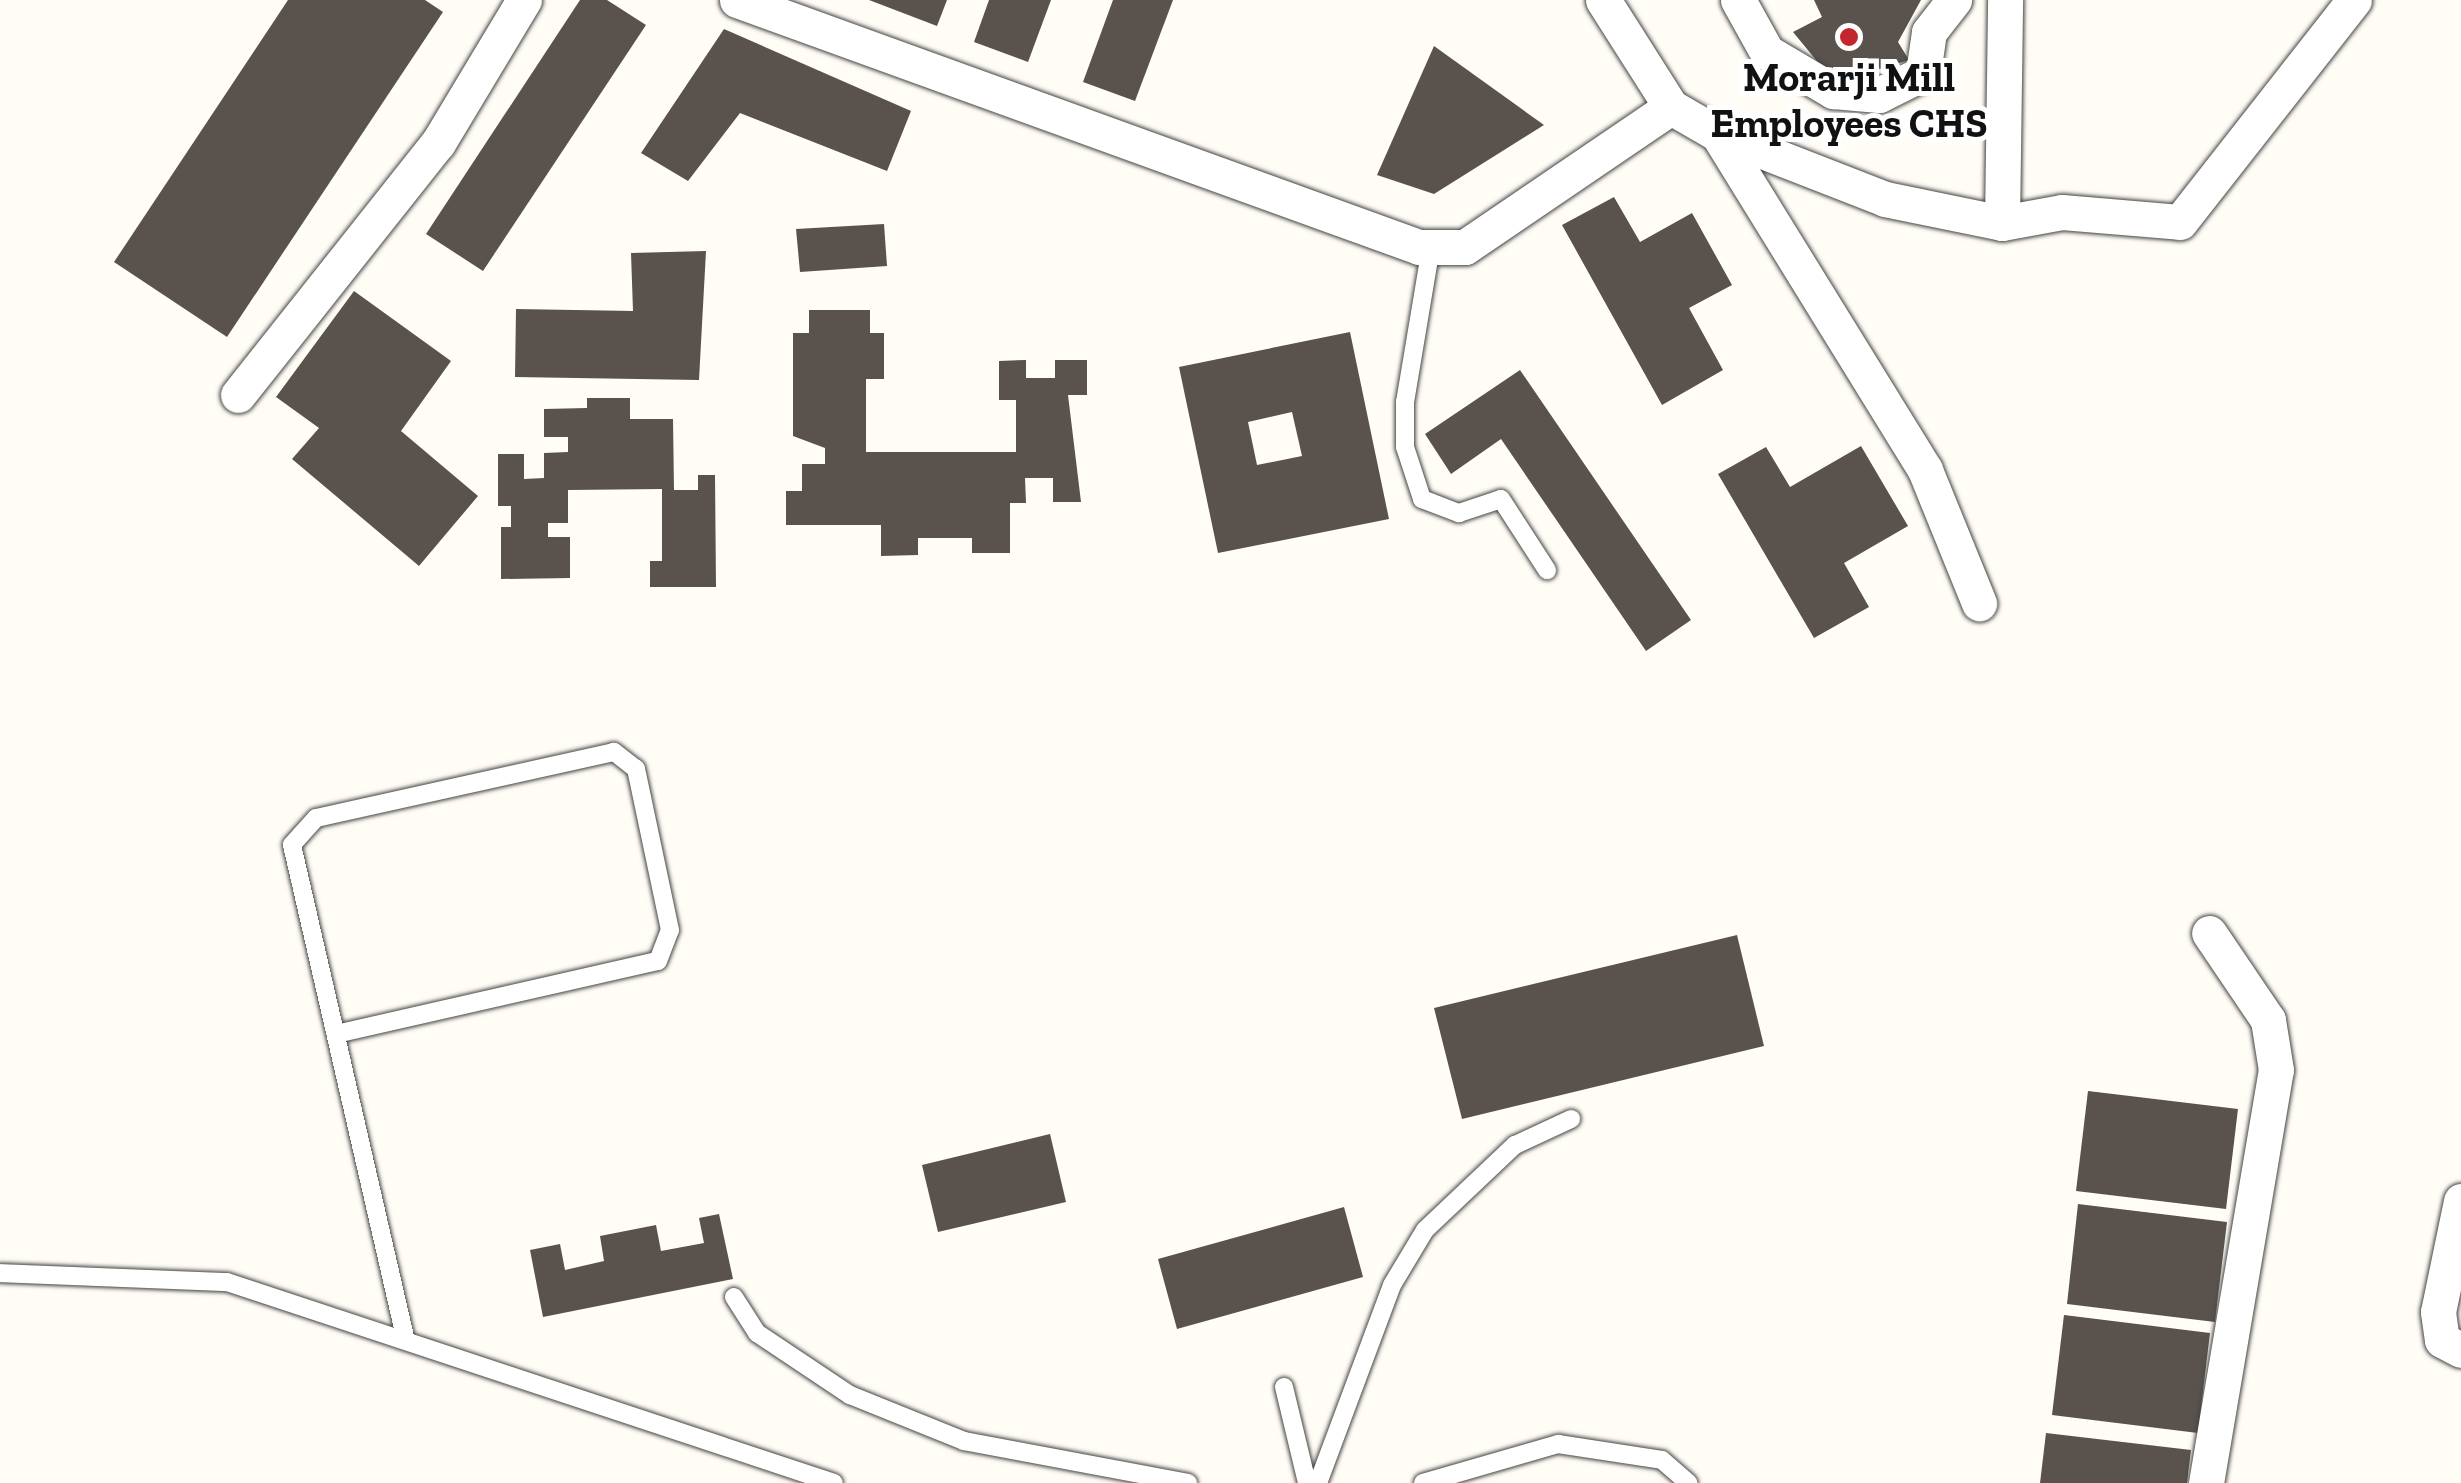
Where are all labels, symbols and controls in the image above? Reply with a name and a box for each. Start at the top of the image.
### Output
marker: Morarji Mill Employees CHS [1838,26,1860,48]
place label: Morarji Mill Employees CHS [1710,53,1988,147]

